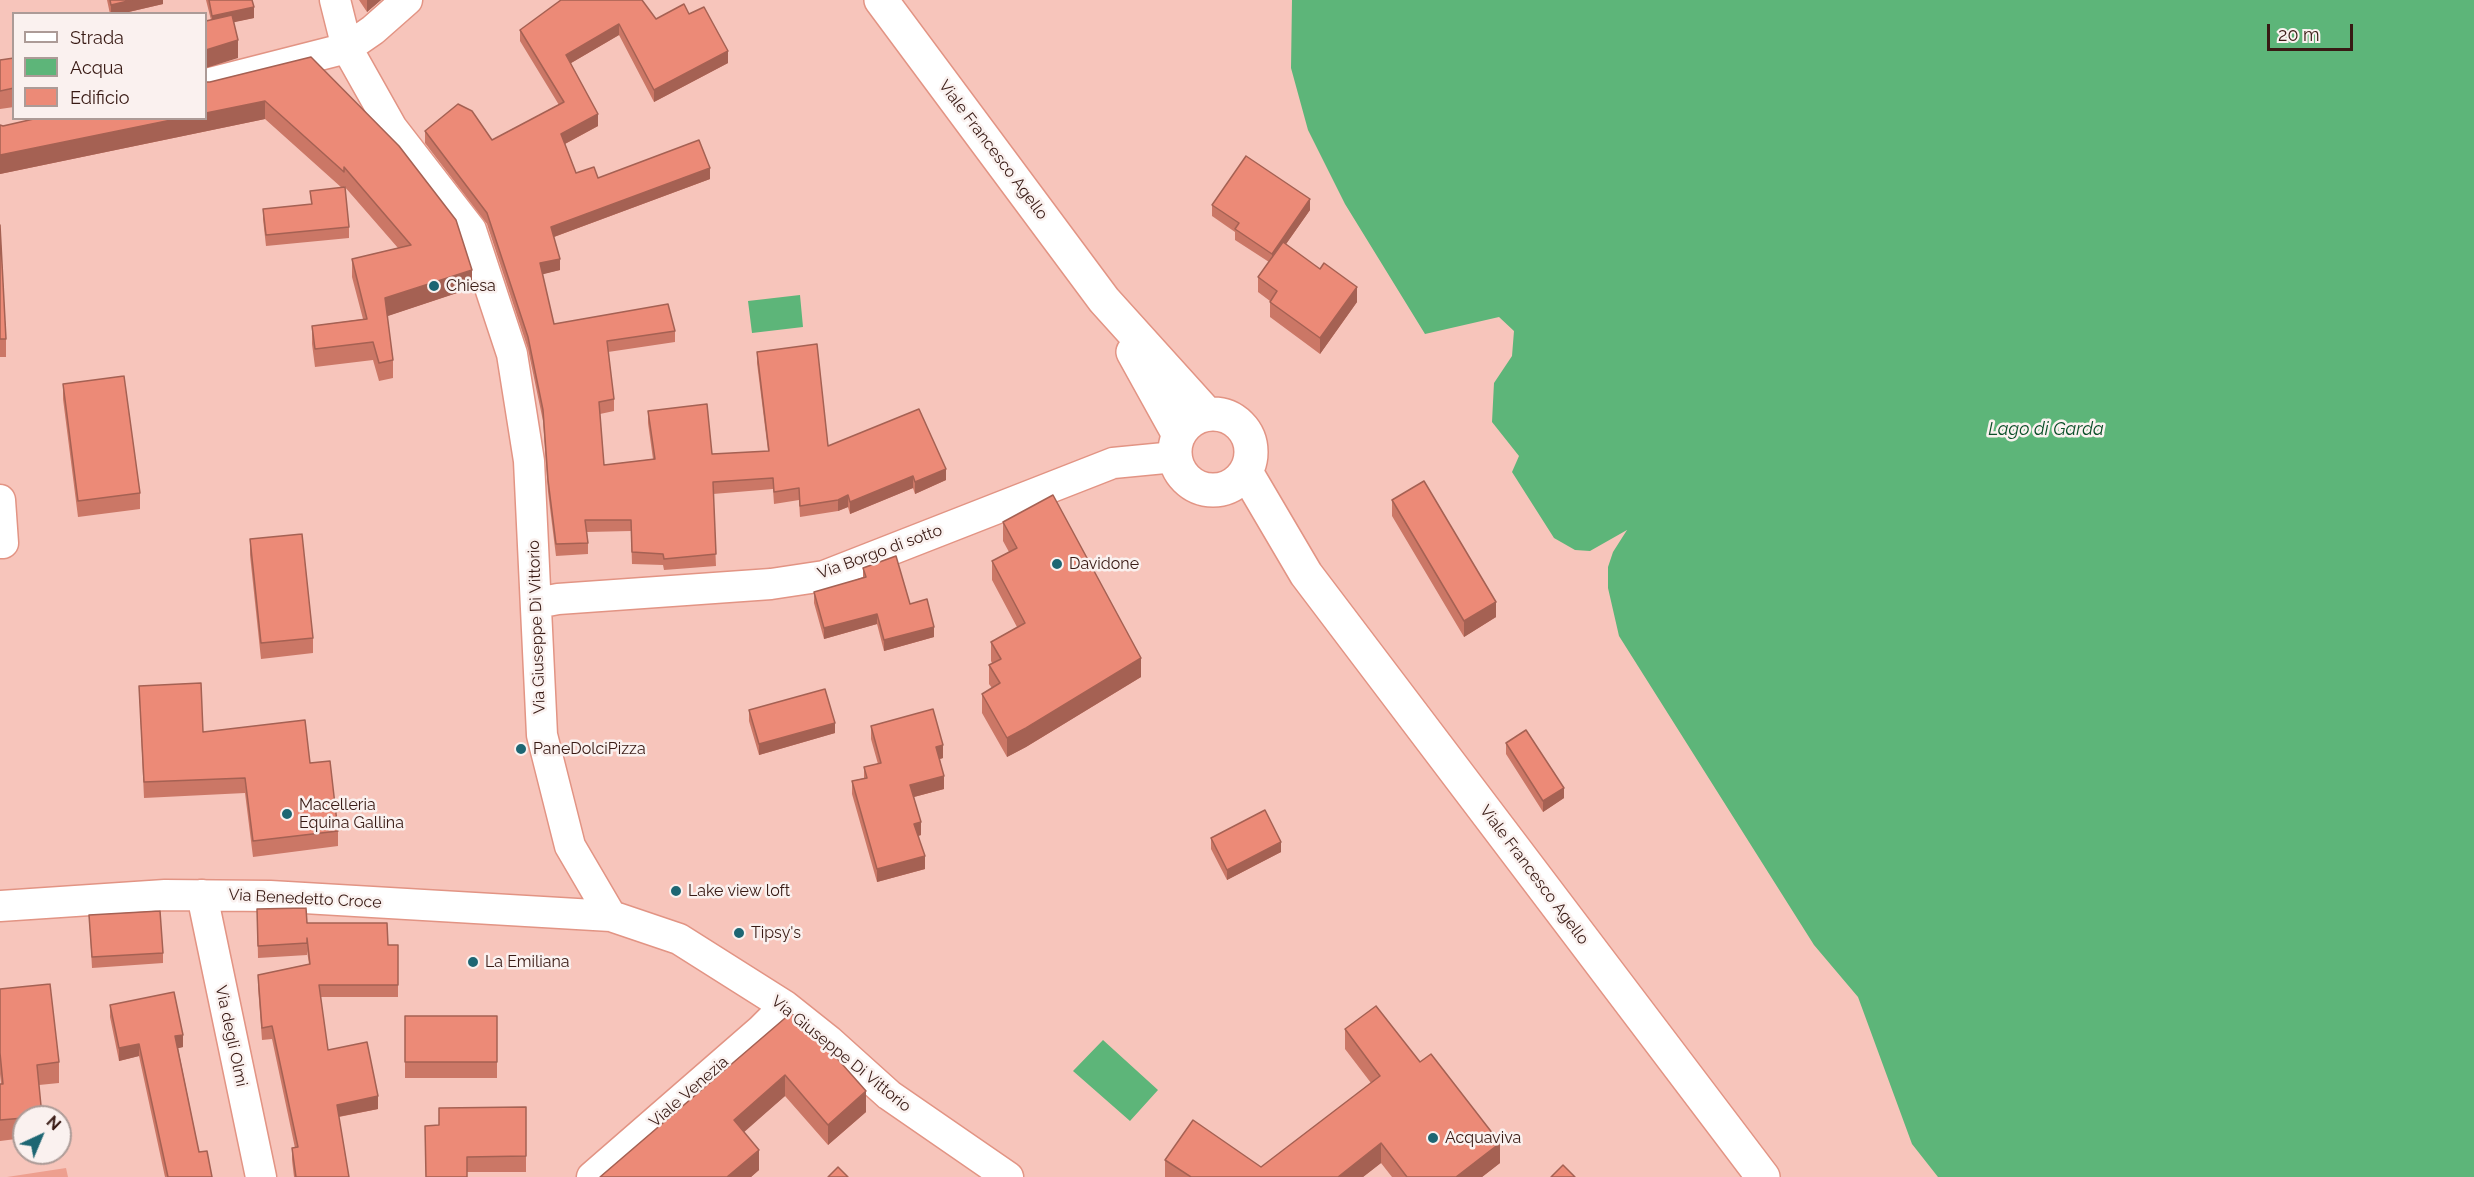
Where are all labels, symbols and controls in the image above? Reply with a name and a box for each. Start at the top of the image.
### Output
legend [12,12,207,120]
scale bar [2270,12,2356,50]
text: 20 m [2278,24,2320,45]
text: Strada [70,27,124,48]
text: Acqua [70,57,123,78]
street label: Viale Francesco Agello [934,77,1052,223]
text: Edificio [70,87,129,108]
place label: Chiesa [446,276,496,296]
marker: Chiesa [427,279,441,293]
water label: Lago di Garda [1988,419,2104,441]
street label: Via Borgo di sotto [815,521,945,583]
street label: Via Giuseppe Di Vittorio [524,540,550,714]
place label: Davidone [1069,554,1139,574]
marker: Davidone [1050,557,1064,571]
place label: PaneDolciPizza [533,739,646,759]
marker: PaneDolciPizza [514,742,528,756]
place label: Macelleria Equina Gallina [299,795,404,833]
street label: Viale Francesco Agello [1475,802,1593,948]
marker: Macelleria Equina Gallina [280,807,294,821]
place label: Lake view loft [688,881,790,901]
marker: Lake view loft [669,884,683,898]
street label: Via Benedetto Croce [228,885,382,913]
place label: Tipsy's [751,923,801,943]
marker: Tipsy's [732,926,746,940]
place label: La Emiliana [485,952,570,972]
marker: La Emiliana [466,955,480,969]
street label: Via degli Olmi [211,984,251,1088]
street label: Via Giuseppe Di Vittorio [767,992,915,1116]
street label: Viale Venezia [645,1052,733,1132]
north arrow [12,1105,72,1165]
text: N [42,1112,64,1134]
place label: Acquaviva [1445,1128,1521,1148]
marker: Acquaviva [1426,1131,1440,1145]

